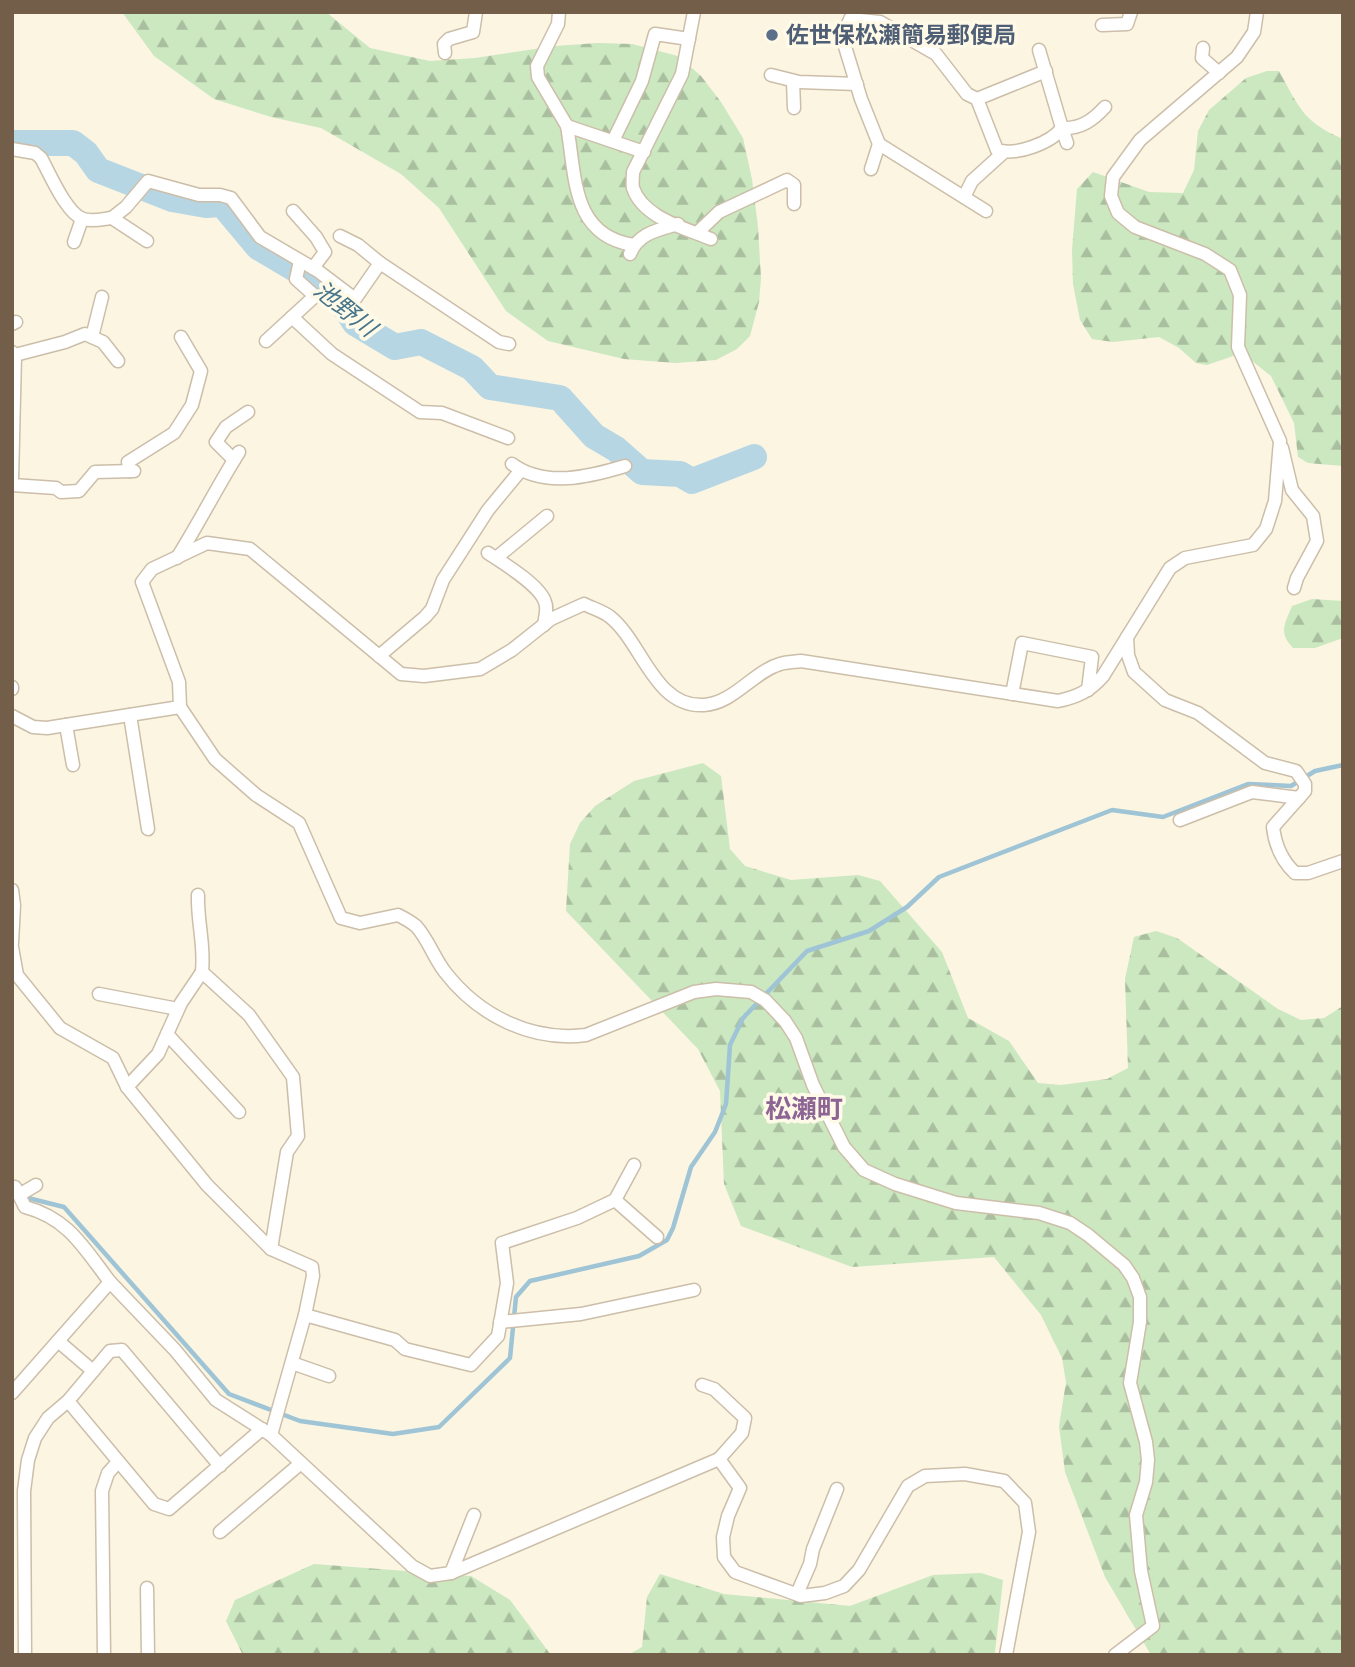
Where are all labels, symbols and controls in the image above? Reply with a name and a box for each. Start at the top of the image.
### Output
place label: 佐世保松瀬簡易郵便局 [786,22,1016,48]
marker: 佐世保松瀬簡易郵便局 [764,27,780,43]
water label: 池野川 [309,275,384,344]
district label: 松瀬町 [765,1094,843,1124]

